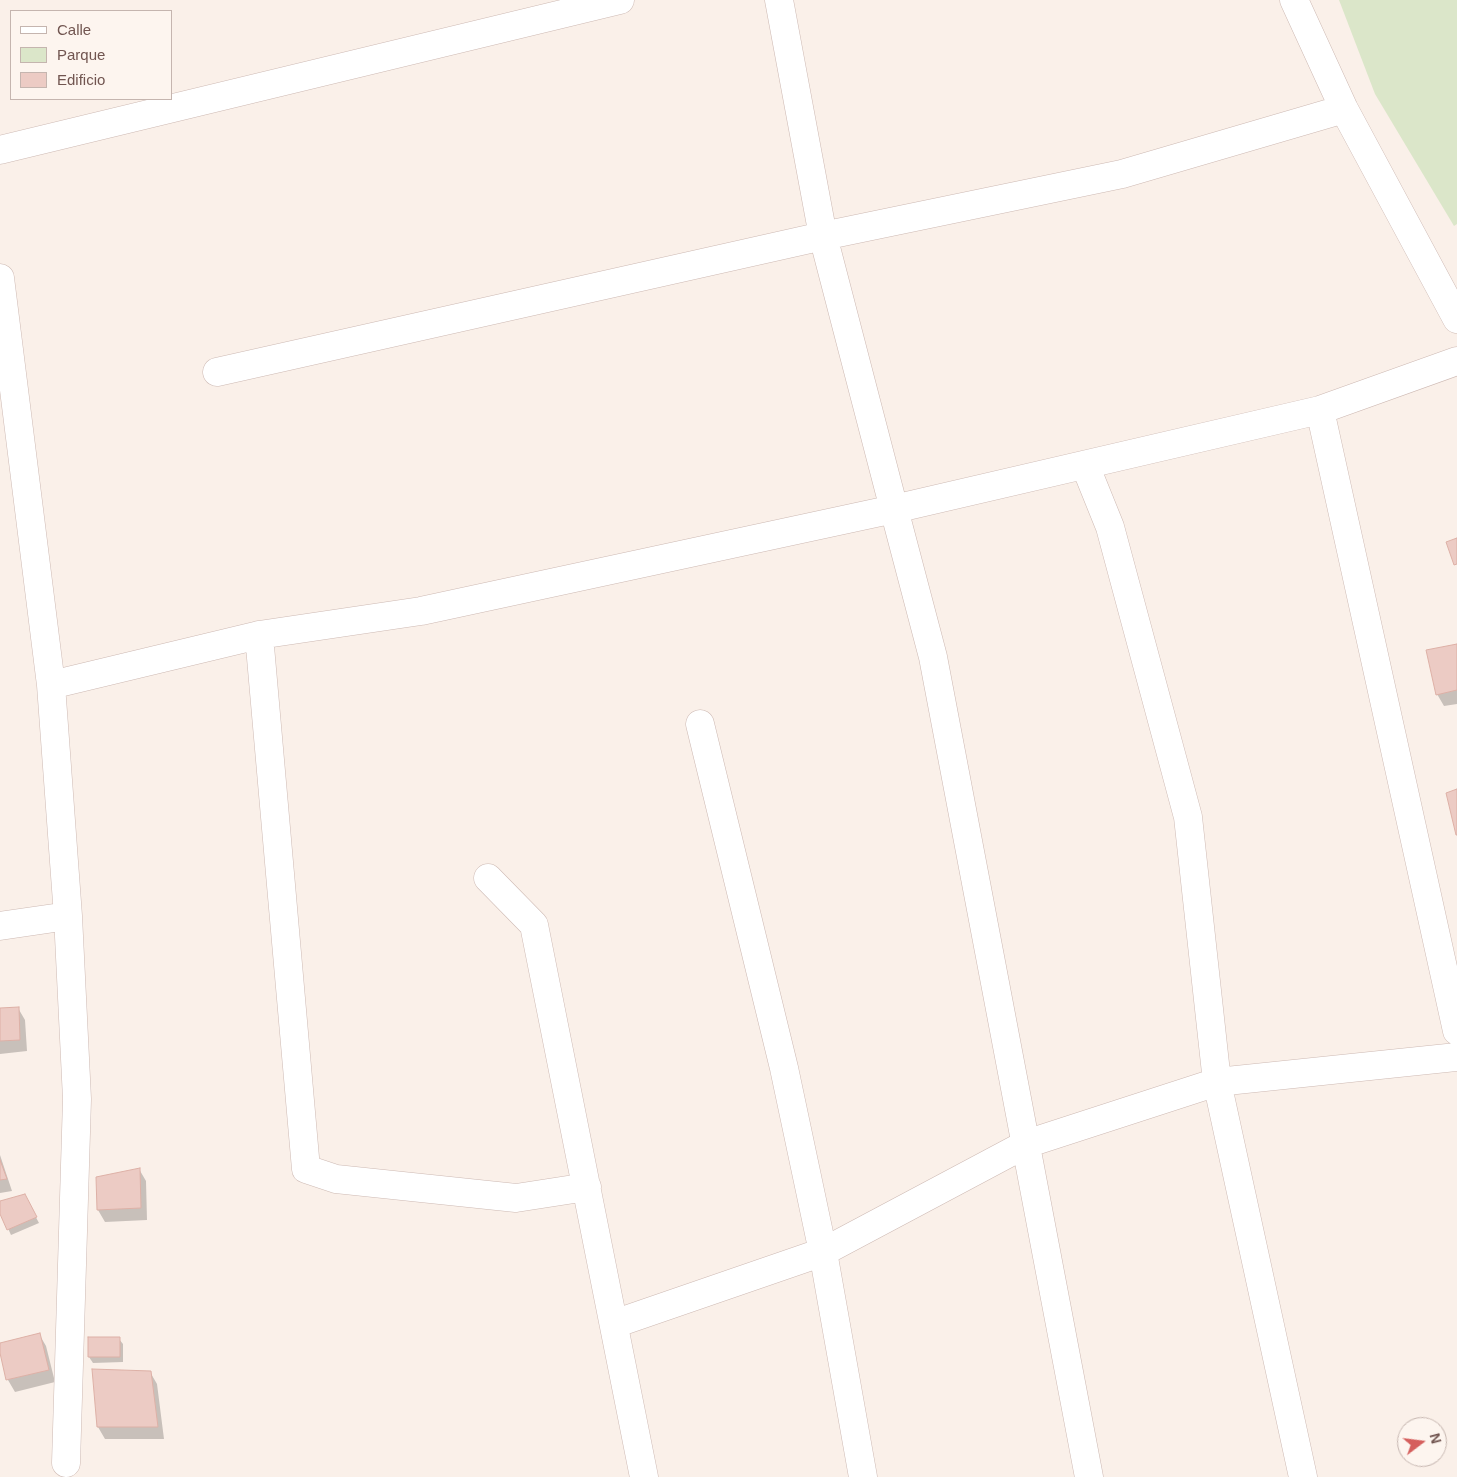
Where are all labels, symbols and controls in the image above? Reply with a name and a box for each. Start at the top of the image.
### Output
legend [10,10,172,100]
text: Calle [57,21,91,38]
text: Parque [57,46,105,63]
text: Edificio [57,71,105,88]
north arrow [1397,1417,1447,1467]
text: N [1426,1431,1445,1445]

